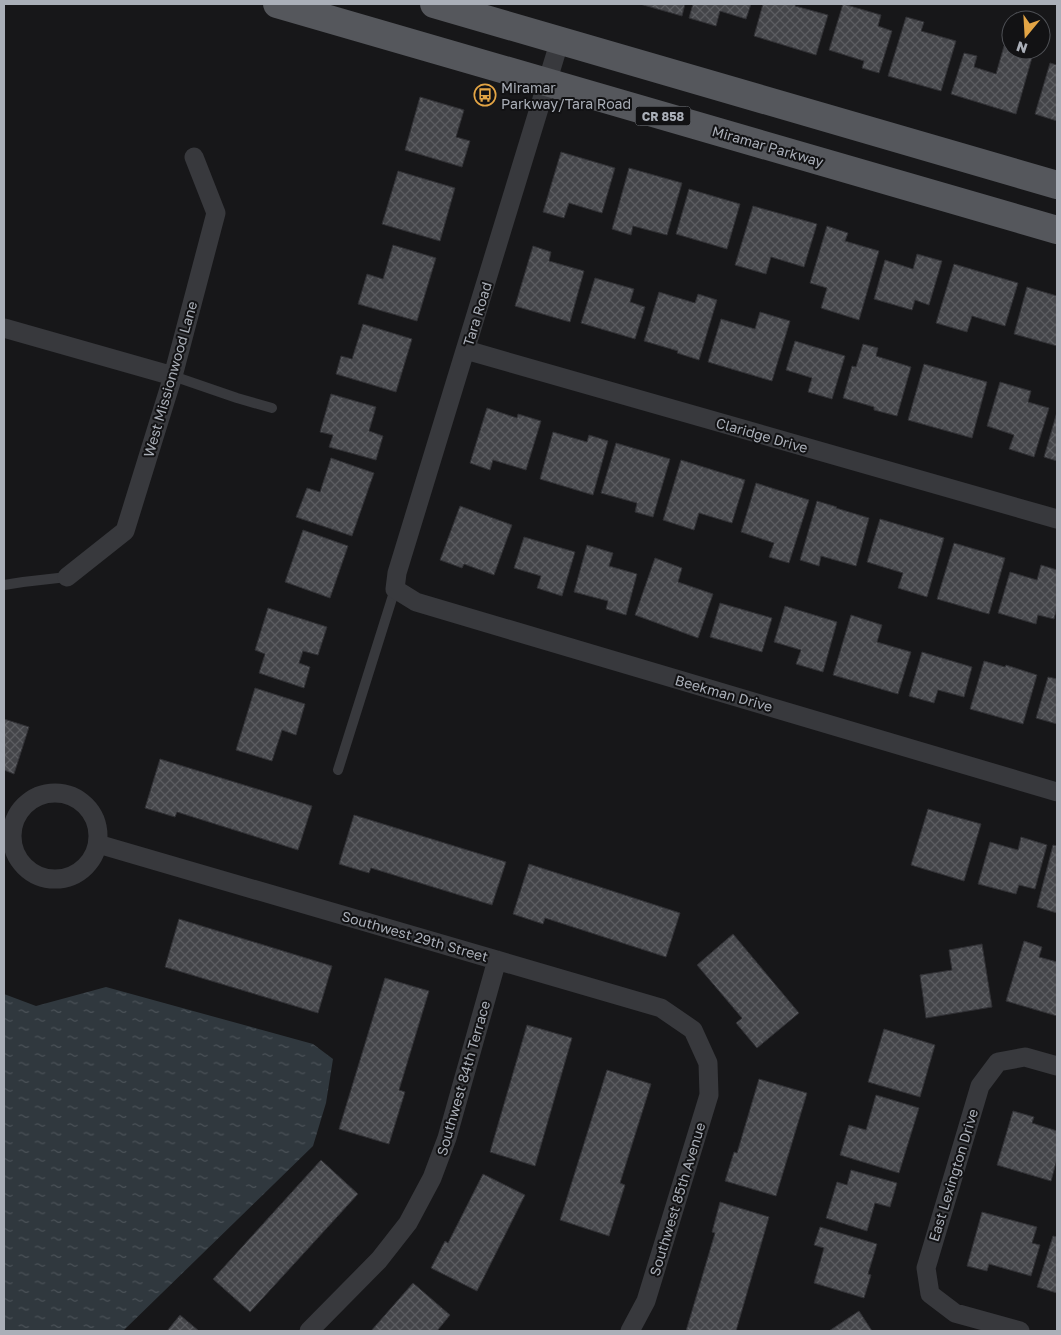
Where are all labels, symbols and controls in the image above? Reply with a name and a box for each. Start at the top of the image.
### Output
north arrow [1001,10,1051,60]
text: N [1014,38,1030,58]
place label: Miramar Parkway/Tara Road [501,79,631,112]
bus stop icon: Miramar Parkway/Tara Road [473,83,497,107]
road number: CR 858 [636,106,690,125]
street label: Miramar Parkway [710,122,826,170]
street label: Tara Road [459,280,495,348]
street label: West Missionwood Lane [140,299,200,459]
street label: Claridge Drive [714,414,810,456]
street label: Beekman Drive [673,671,775,715]
street label: Southwest 29th Street [340,907,490,965]
street label: Southwest 84th Terrace [433,999,493,1157]
street label: East Lexington Drive [925,1107,981,1243]
street label: Southwest 85th Avenue [646,1120,708,1278]

